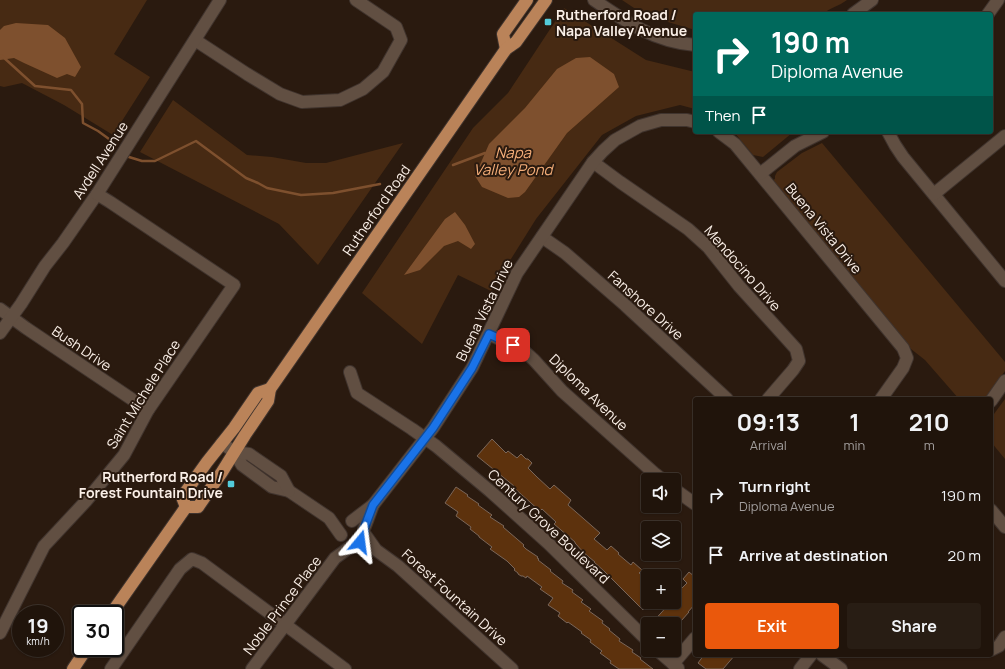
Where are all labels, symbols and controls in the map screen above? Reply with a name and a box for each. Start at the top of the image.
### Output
place label: Rutherford Road / Napa Valley Avenue [556,5,687,40]
marker: Rutherford Road / Napa Valley Avenue [543,17,553,27]
text: 190 m [771,23,850,61]
icon: right [705,28,757,80]
text: Diploma Avenue [771,59,903,83]
icon: arrive [748,104,770,126]
text: Then [705,105,740,126]
street label: Avdell Avenue [68,118,132,202]
water label: Napa Valley Pond [474,142,555,180]
street label: Rutherford Road [338,161,414,259]
street label: Buena Vista Drive [782,179,866,277]
street label: Mendocino Drive [701,221,785,315]
street label: Buena Vista Drive [451,256,517,364]
street label: Fanshore Drive [604,266,688,344]
street label: Bush Drive [48,321,116,375]
pin [496,328,530,362]
icon: arrive [502,334,524,356]
street label: Saint Michele Place [102,336,184,452]
street label: Diploma Avenue [545,349,633,435]
text: 09:13 [737,405,800,438]
text: 1 [849,405,860,438]
text: 210 [909,405,949,438]
text: Arrival [750,436,787,454]
text: min [844,436,865,454]
text: m [924,436,935,454]
street label: Century Grove Boulevard [484,464,614,588]
place label: Rutherford Road / Forest Fountain Drive [79,467,223,502]
map controls [641,473,681,657]
button: sound [641,473,681,513]
text: Turn right [739,476,810,497]
marker: Rutherford Road / Forest Fountain Drive [226,479,236,489]
icon: right [705,484,727,506]
text: 190 m [941,485,981,506]
text: Diploma Avenue [739,497,835,515]
position arrow [339,521,381,563]
button: layers [641,521,681,561]
street label: Forest Fountain Drive [398,544,512,650]
icon: arrive [705,544,727,566]
text: Arrive at destination [739,545,888,566]
text: 20 m [948,545,981,566]
street label: Noble Prince Place [239,552,325,658]
button: + [641,569,681,609]
button: Exit [705,603,839,649]
button: Share [847,603,981,649]
speed limit sign: 30 [72,605,124,657]
text: 19 [27,612,49,639]
button: − [641,617,681,657]
text: km/h [26,634,50,648]

